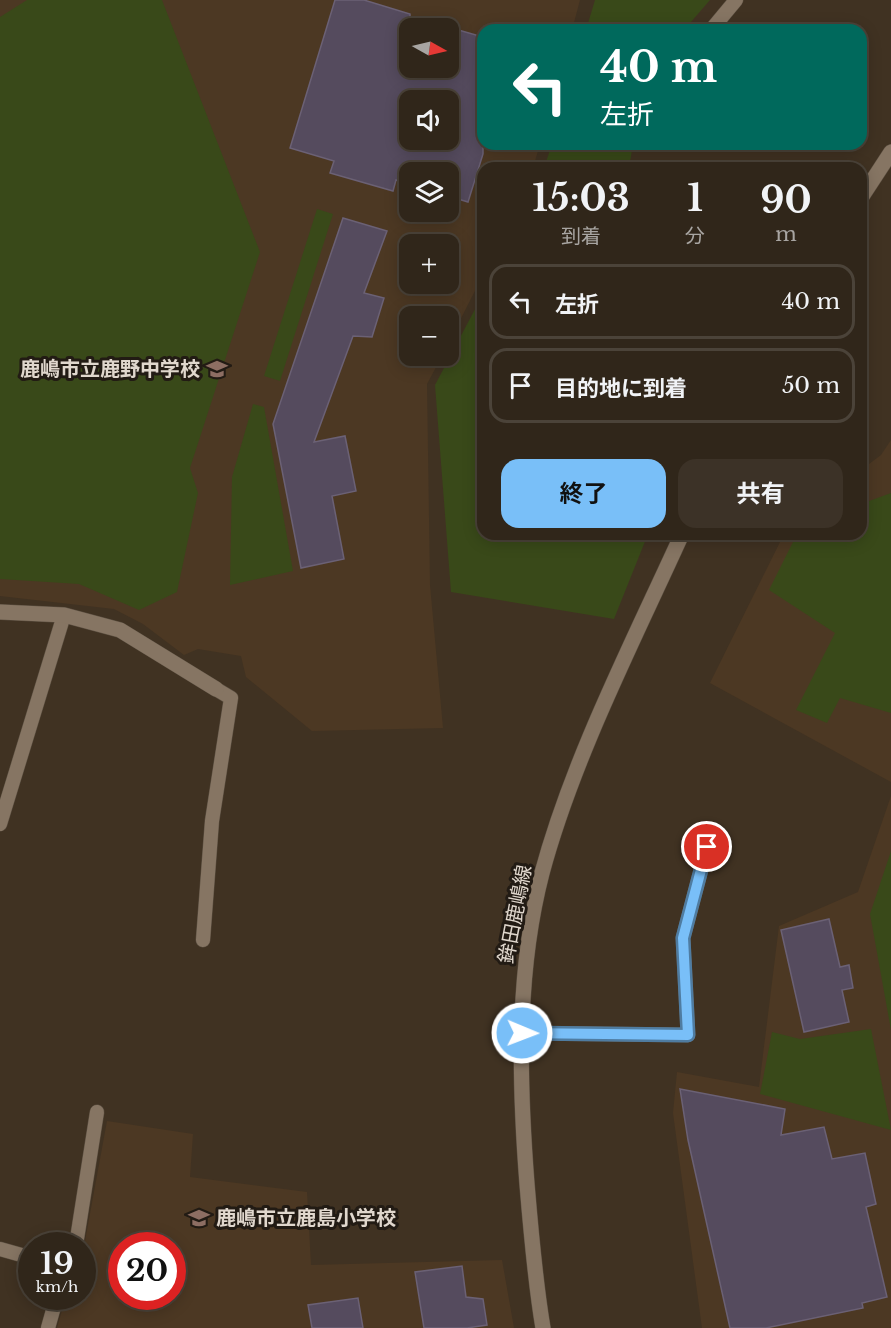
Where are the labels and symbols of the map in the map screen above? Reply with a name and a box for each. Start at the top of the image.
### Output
north arrow [399,18,459,78]
place label: 鹿嶋市立鹿野中学校 [20,357,200,381]
school or university icon: 鹿嶋市立鹿野中学校 [205,357,229,381]
pin [681,821,732,872]
street label: 鉾田鹿嶋線 [494,863,536,965]
position arrow [490,1001,554,1065]
school or university icon: 鹿嶋市立鹿島小学校 [187,1206,211,1230]
place label: 鹿嶋市立鹿島小学校 [216,1206,396,1230]
speed limit sign: 20 [108,1232,186,1310]

